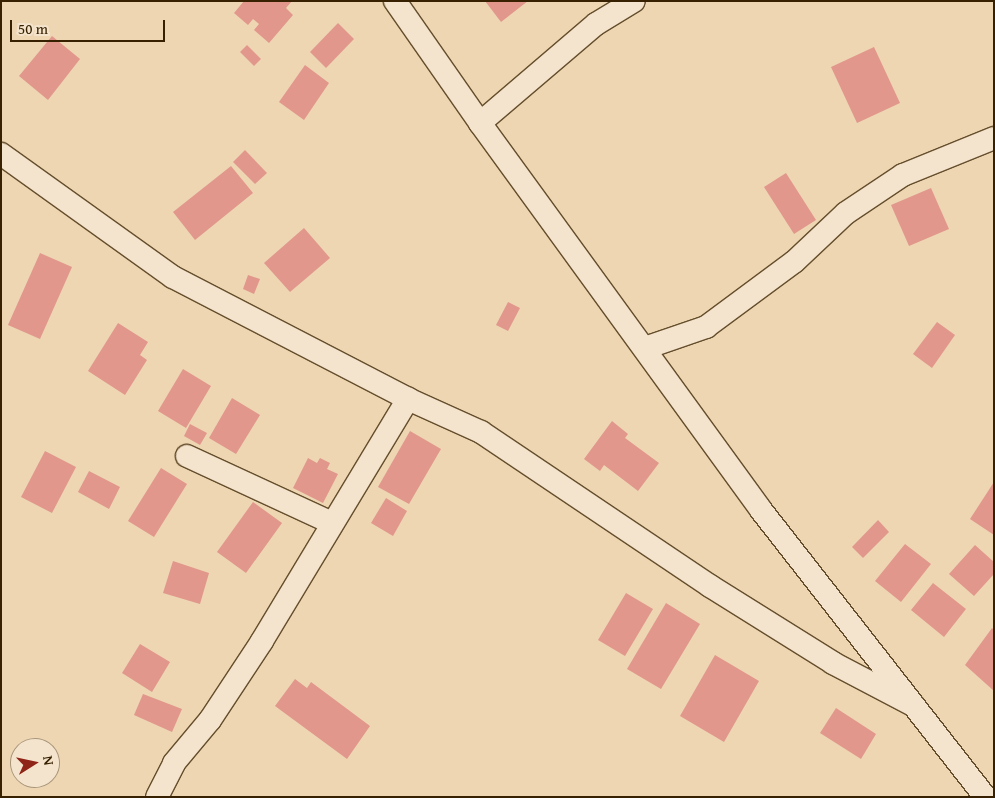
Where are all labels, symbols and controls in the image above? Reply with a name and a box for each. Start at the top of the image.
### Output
scale bar [12,10,168,42]
text: 50 m [18,18,48,39]
north arrow [10,738,60,788]
text: N [38,754,59,767]

